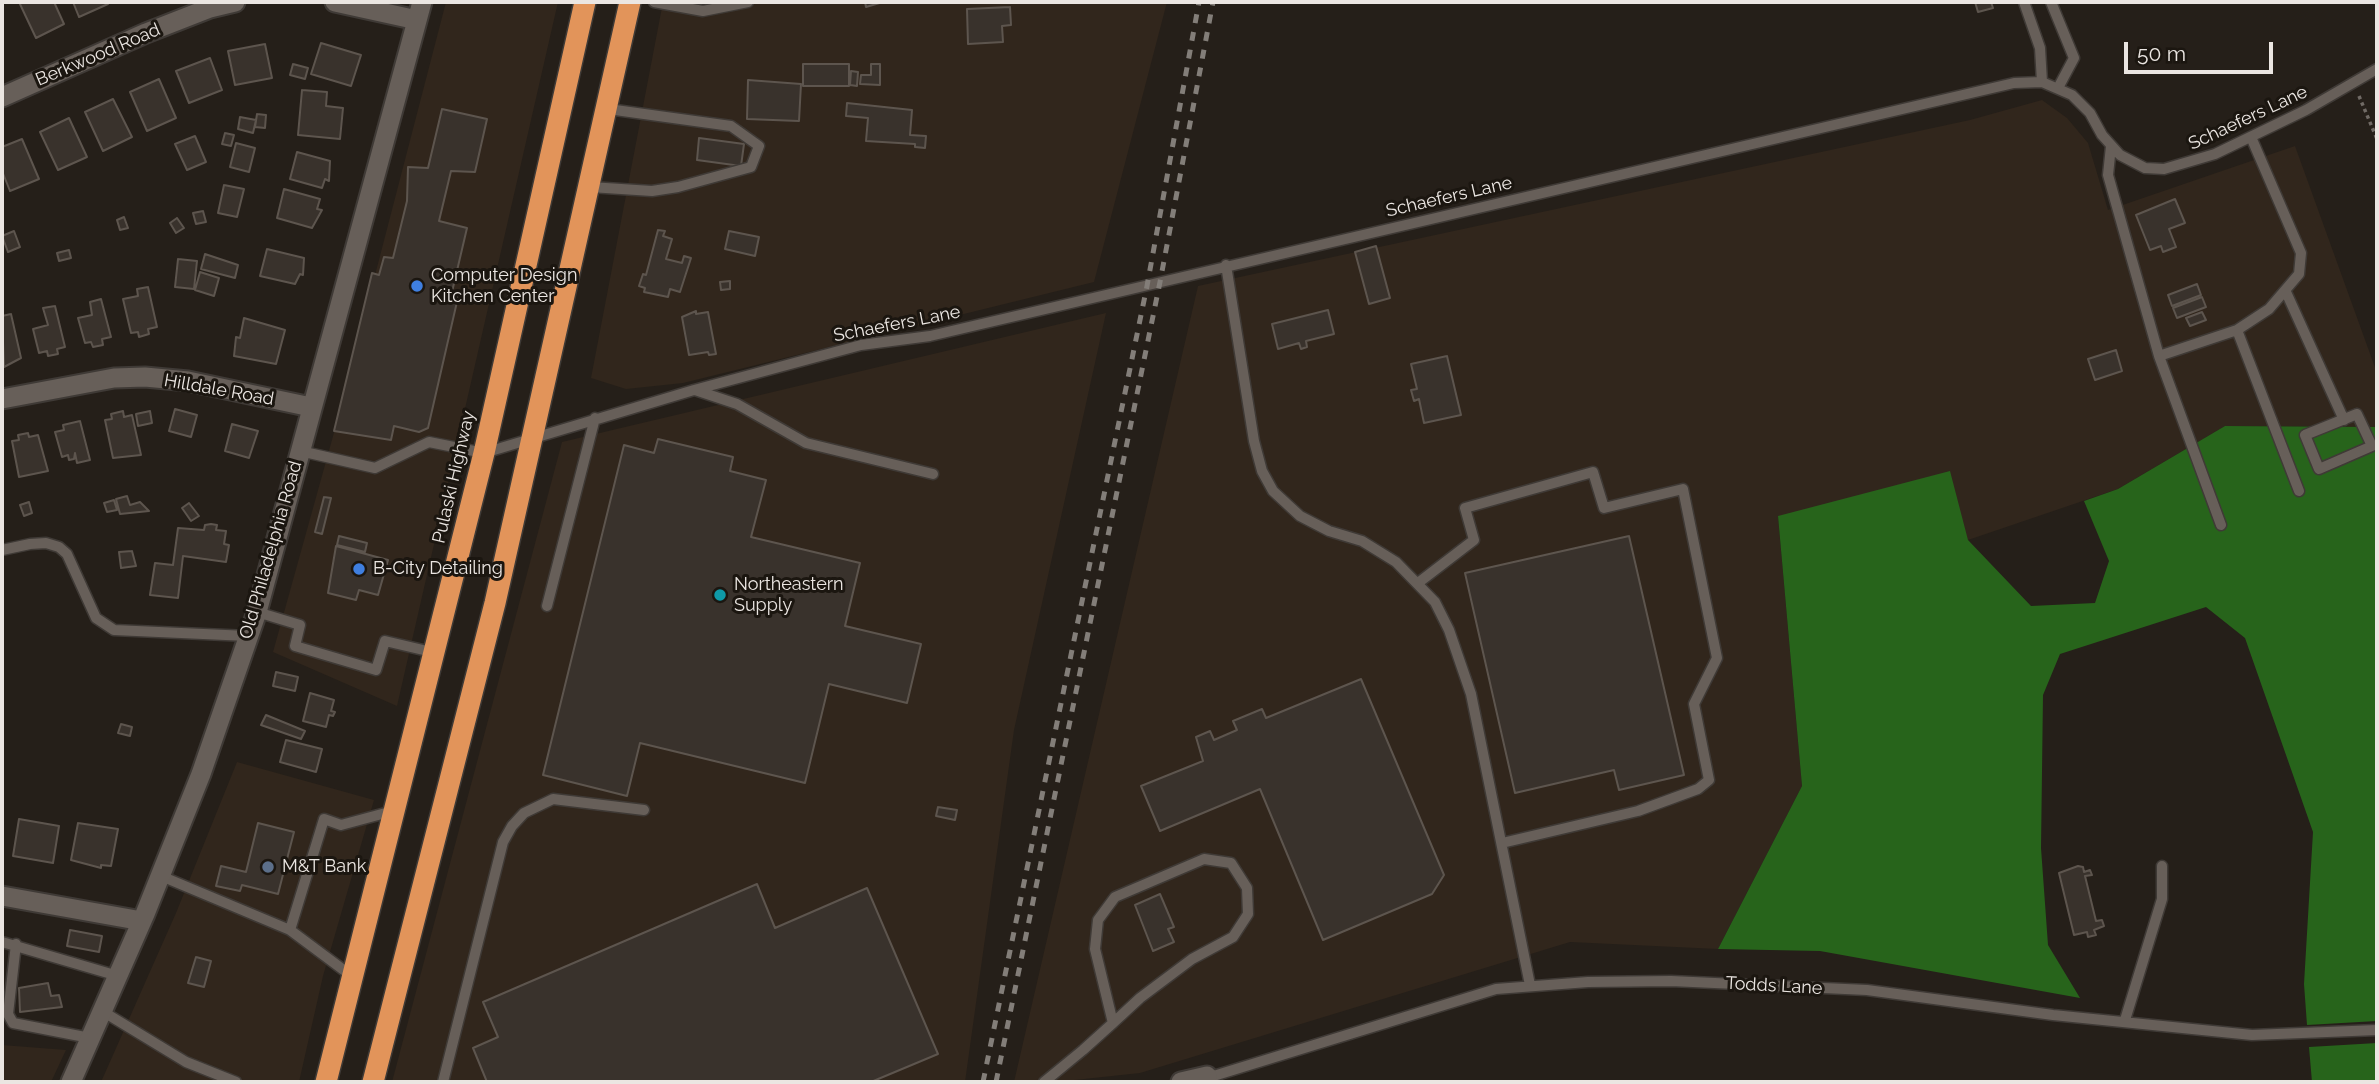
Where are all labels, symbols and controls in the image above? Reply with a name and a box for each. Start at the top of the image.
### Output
street label: Berkwood Road [33,19,163,91]
scale bar [2127,28,2276,72]
text: 50 m [2137,41,2186,66]
street label: Schaefers Lane [2185,81,2311,155]
street label: Schaefers Lane [1384,172,1514,222]
place label: Computer Design Kitchen Center [431,265,577,308]
marker: Computer Design Kitchen Center [409,278,425,294]
street label: Schaefers Lane [832,301,962,347]
street label: Hilldale Road [162,370,276,410]
street label: Pulaski Highway [428,408,480,546]
street label: Old Philadelphia Road [235,458,307,642]
place label: B-City Detailing [373,558,503,580]
marker: B-City Detailing [351,561,367,577]
place label: Northeastern Supply [734,574,844,616]
marker: Northeastern Supply [712,587,728,603]
place label: M&T Bank [282,856,366,878]
marker: M&T Bank [260,859,276,875]
street label: Todds Lane [1725,973,1823,999]

